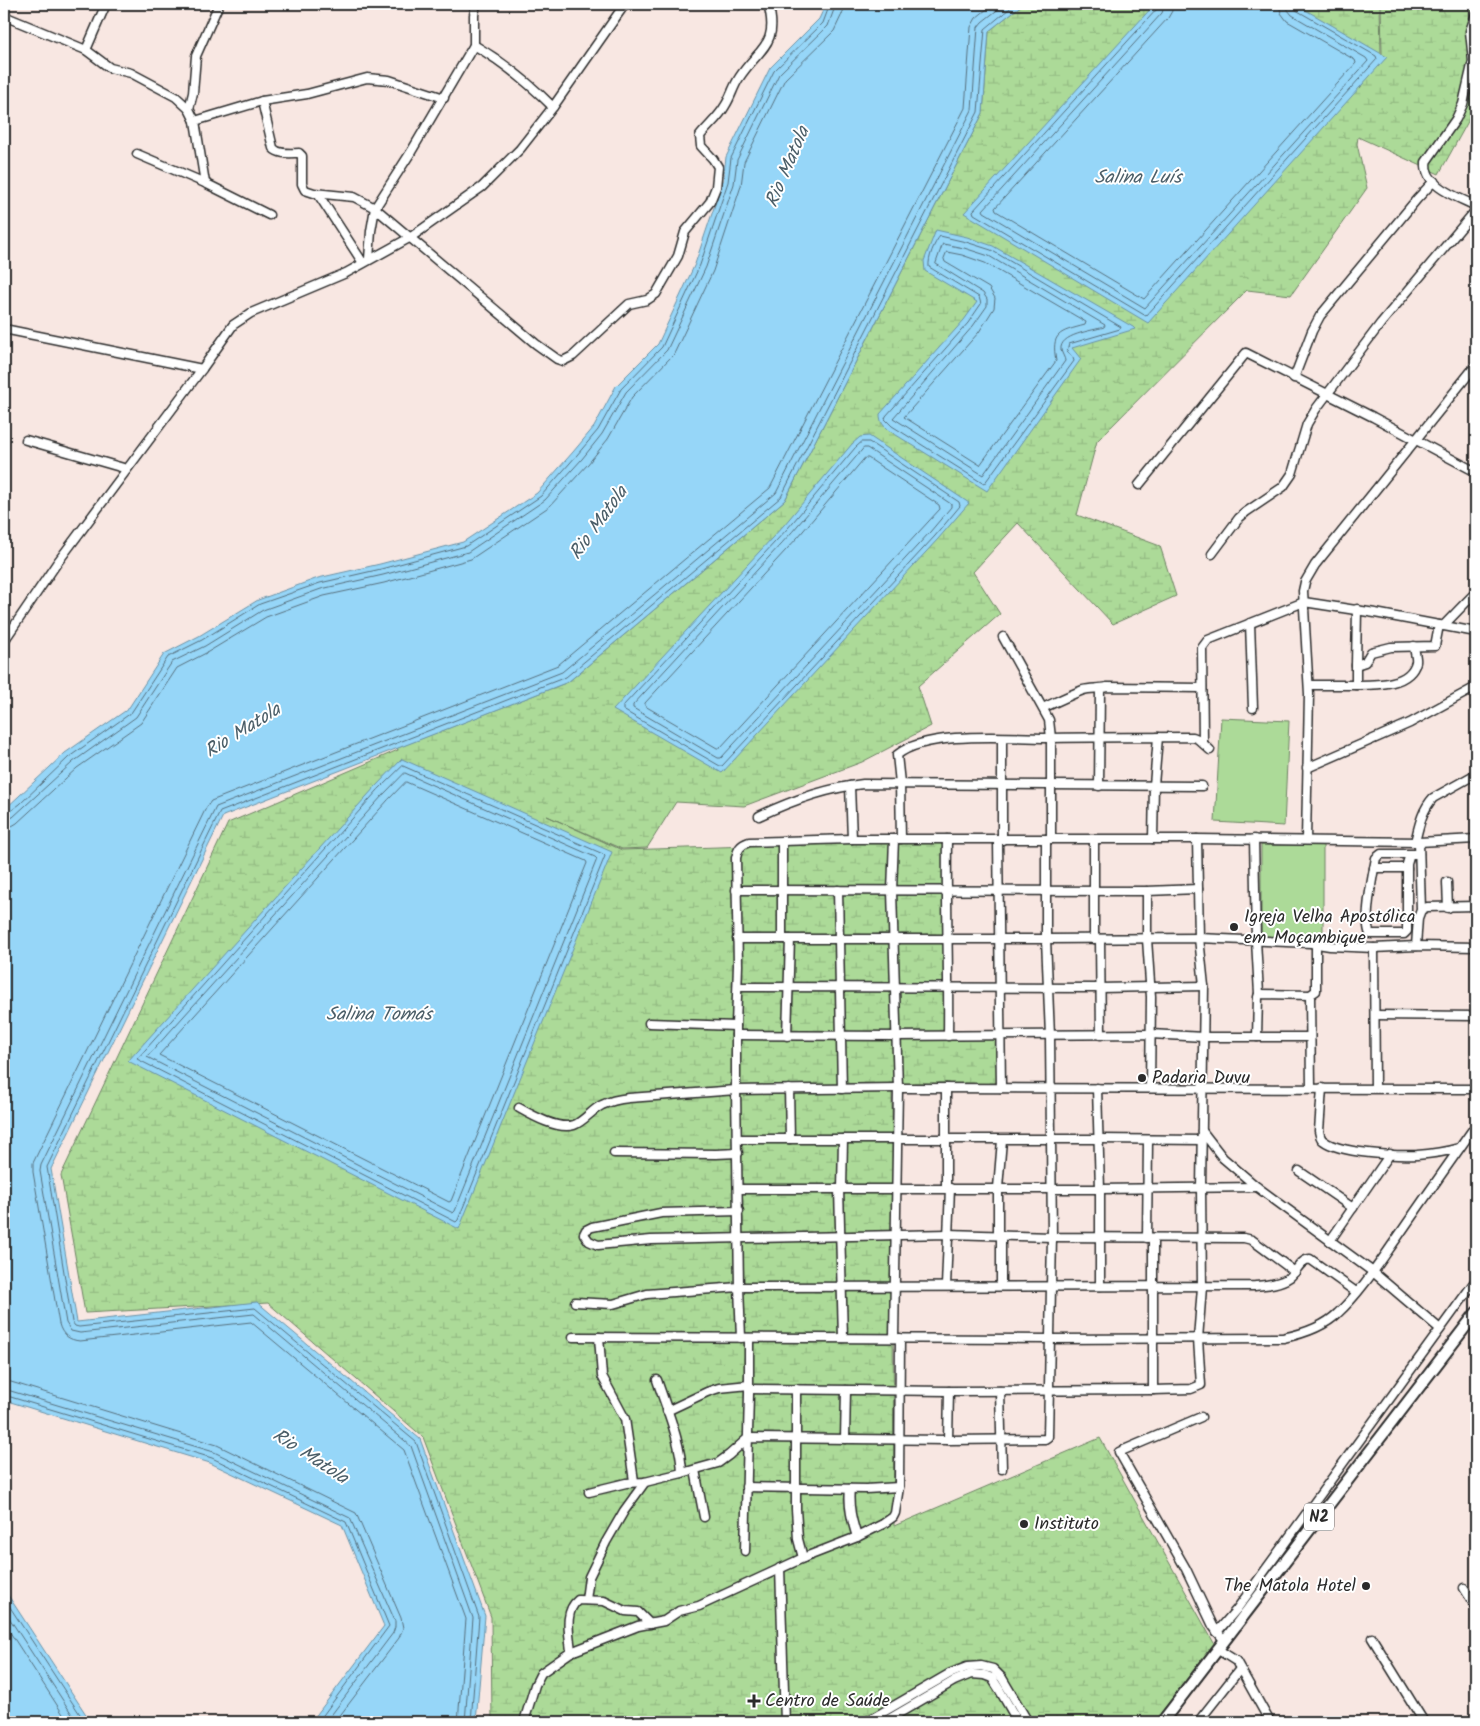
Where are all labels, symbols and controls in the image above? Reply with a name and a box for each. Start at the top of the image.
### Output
water label: Rio Matola [758,121,819,212]
water label: Salina Luís [1095,163,1183,193]
water label: Rio Matola [562,479,637,566]
water label: Rio Matola [199,695,288,766]
place label: Igreja Velha Apostólica em Moçambique [1244,903,1415,953]
marker: Igreja Velha Apostólica em Moçambique [1228,921,1240,933]
water label: Salina Tomás [326,1000,434,1030]
place label: Padaria Duvu [1152,1064,1250,1093]
marker: Padaria Duvu [1136,1072,1148,1084]
water label: Rio Matola [266,1421,355,1493]
road number: N2 [1304,1504,1334,1530]
place label: Instituto [1034,1510,1099,1539]
marker: Instituto [1018,1518,1030,1530]
place label: The Matola Hotel [1224,1572,1357,1601]
marker: The Matola Hotel [1360,1580,1372,1592]
place label: Centro de Saúde [765,1687,890,1716]
marker: Centro de Saúde [747,1694,761,1708]

